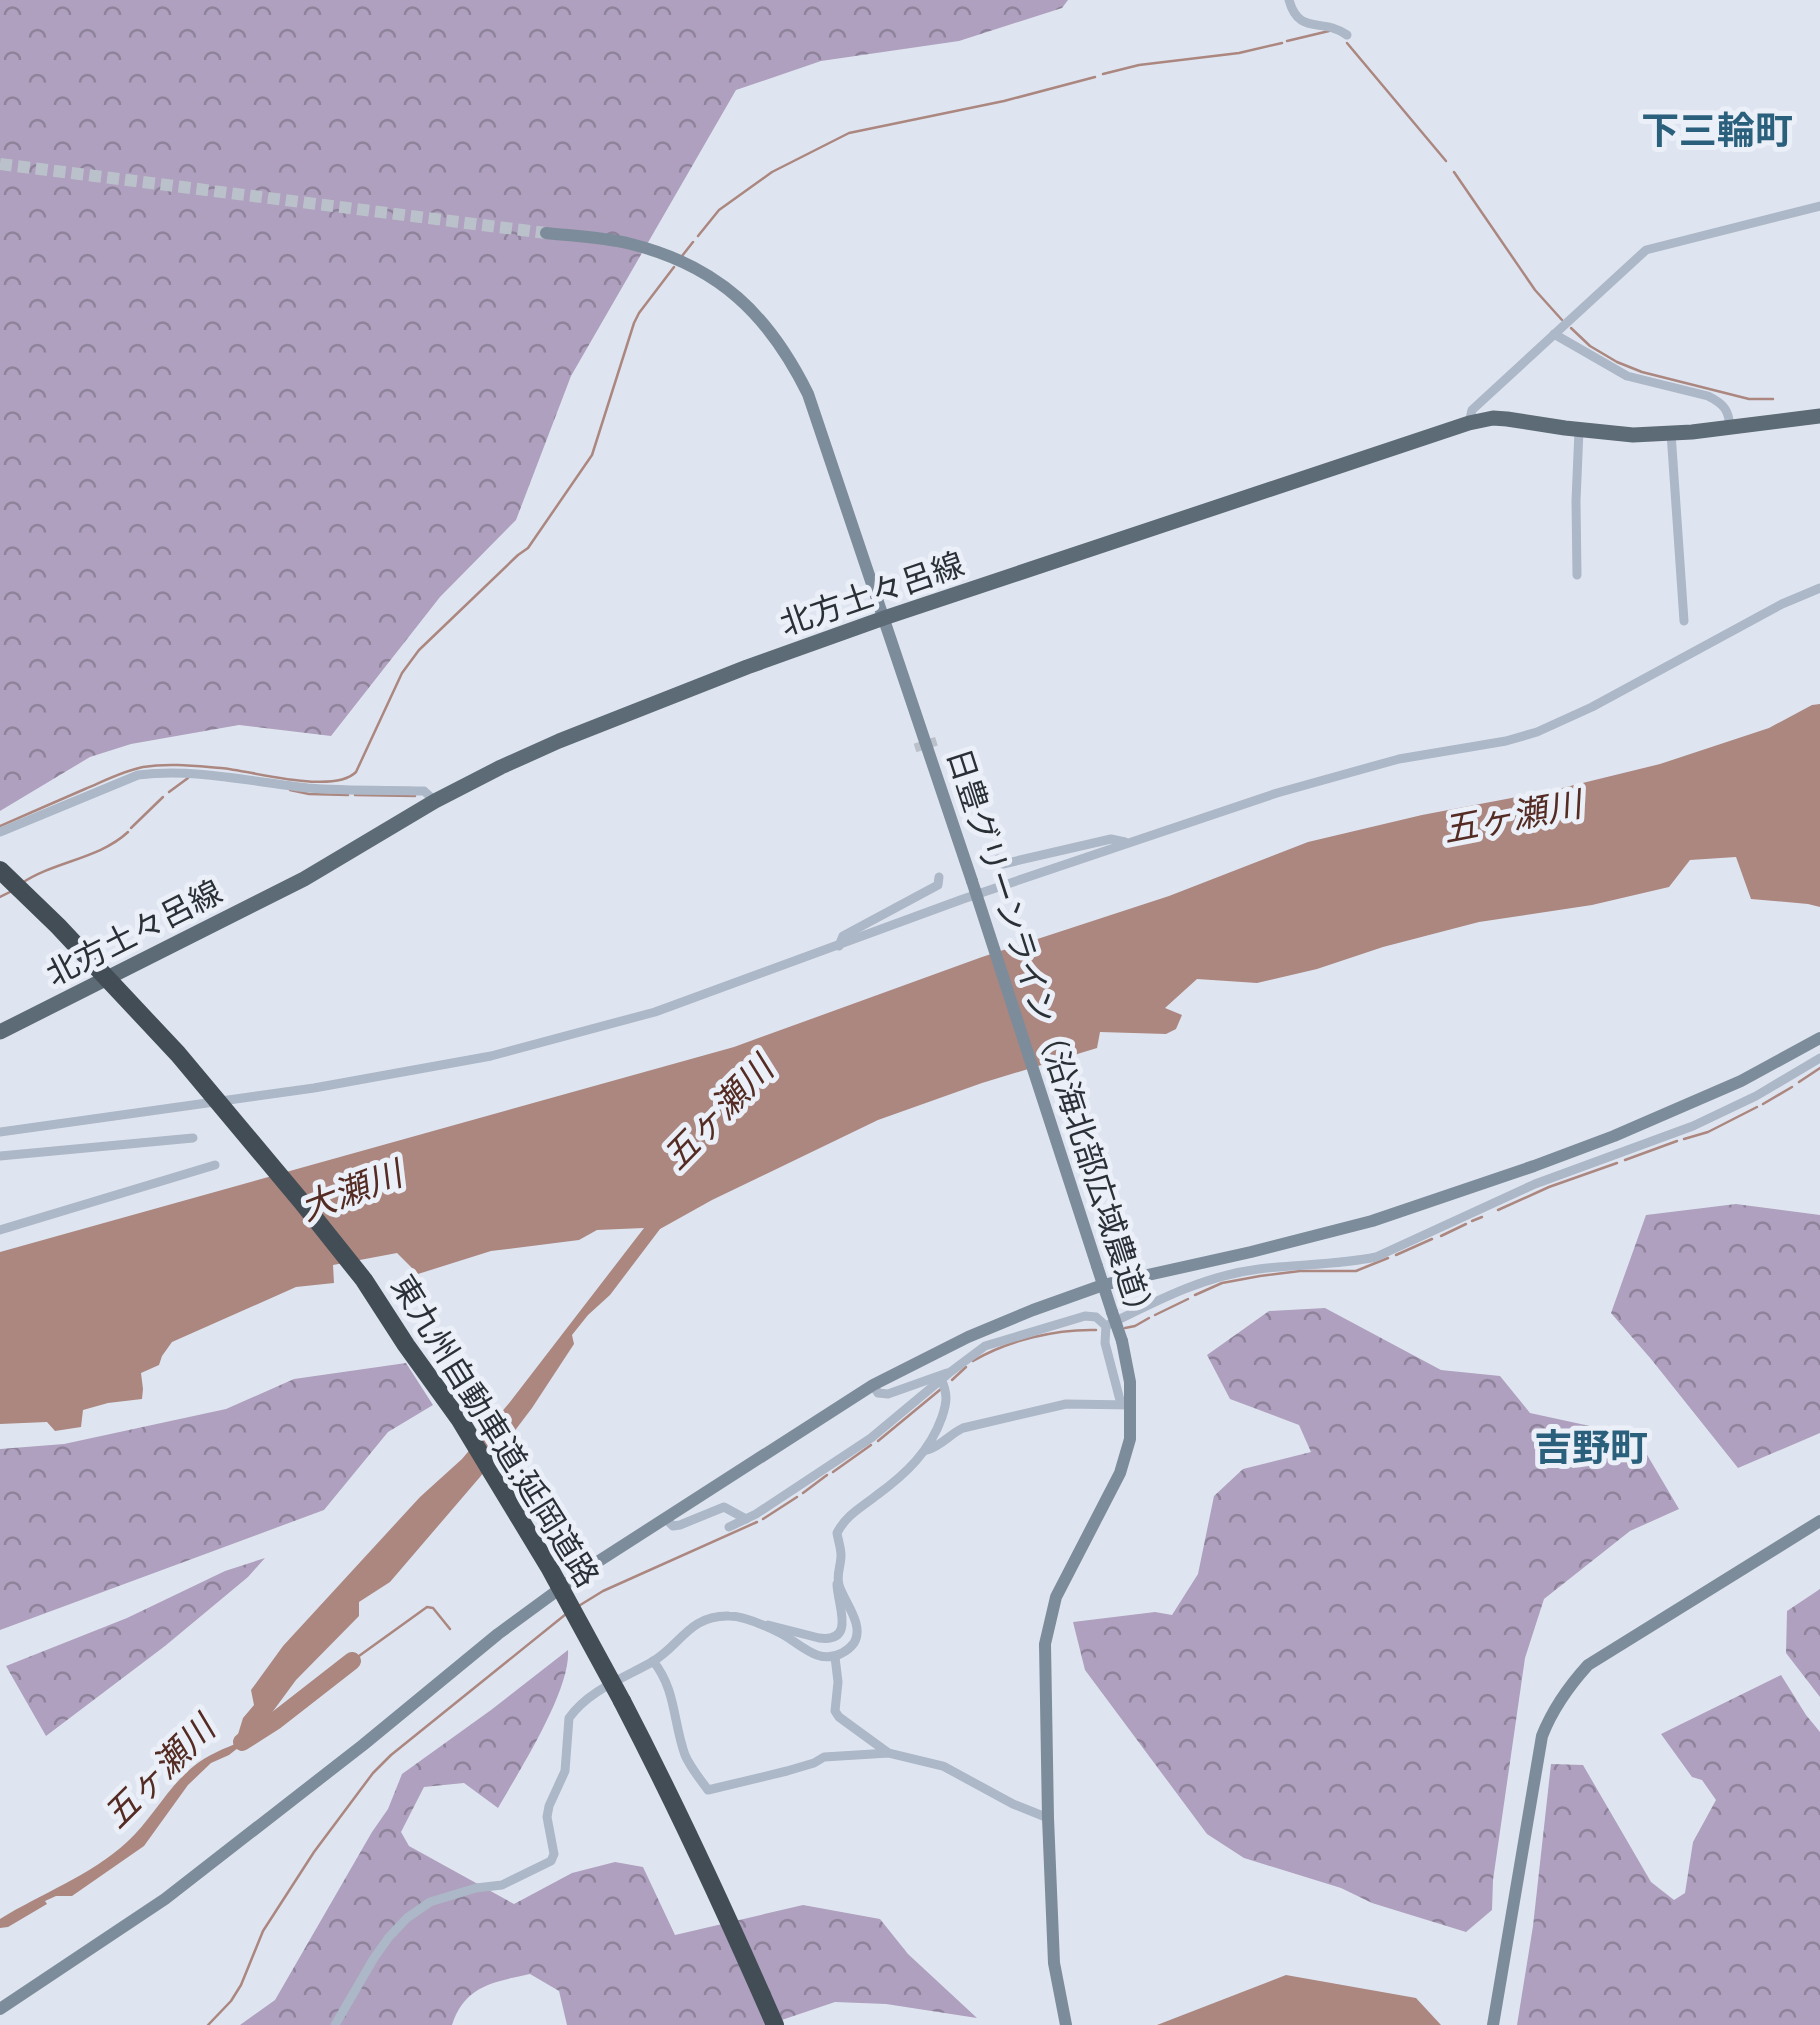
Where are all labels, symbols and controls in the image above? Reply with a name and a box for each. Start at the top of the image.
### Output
district label: 下三輪町 [1641,109,1793,154]
street label: 北方土々呂線 [775,546,969,643]
street label: 日豊グリーンライン（沿海北部広域農道） [939,744,1162,1332]
water label: 五ヶ瀬川 [1439,783,1589,851]
street label: 北方土々呂線 [40,873,228,994]
water label: 五ヶ瀬川 [655,1046,785,1178]
water label: 大瀬川 [295,1152,411,1229]
street label: 東九州自動車道;延岡道路 [383,1269,606,1594]
district label: 吉野町 [1534,1426,1648,1471]
water label: 五ヶ瀬川 [95,1706,226,1836]

